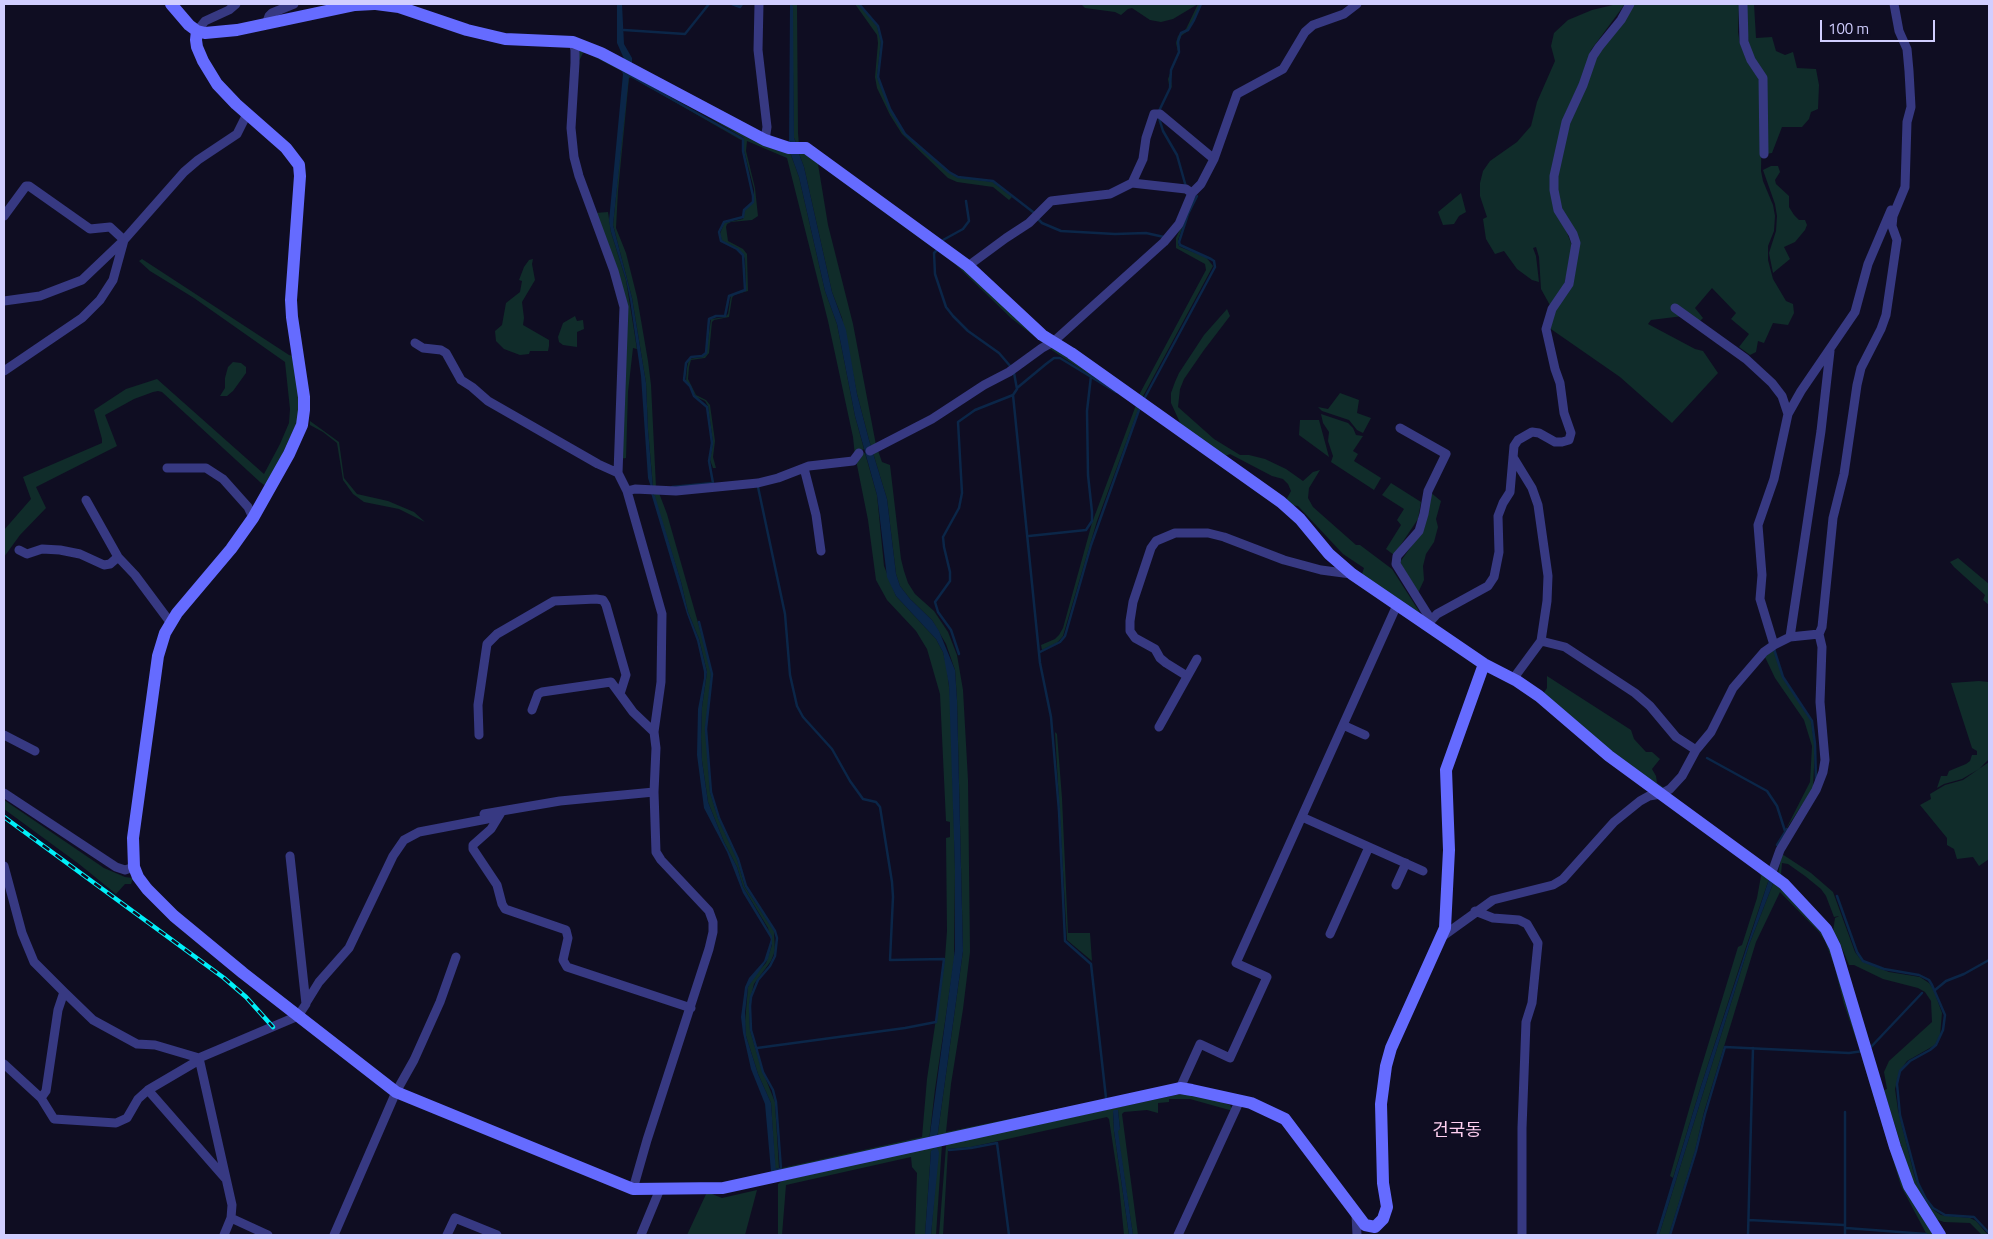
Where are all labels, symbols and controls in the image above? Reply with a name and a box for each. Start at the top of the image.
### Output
scale bar [1823,10,1938,42]
text: 100 m [1828,17,1869,40]
district label: 건국동 [1432,1121,1482,1143]

